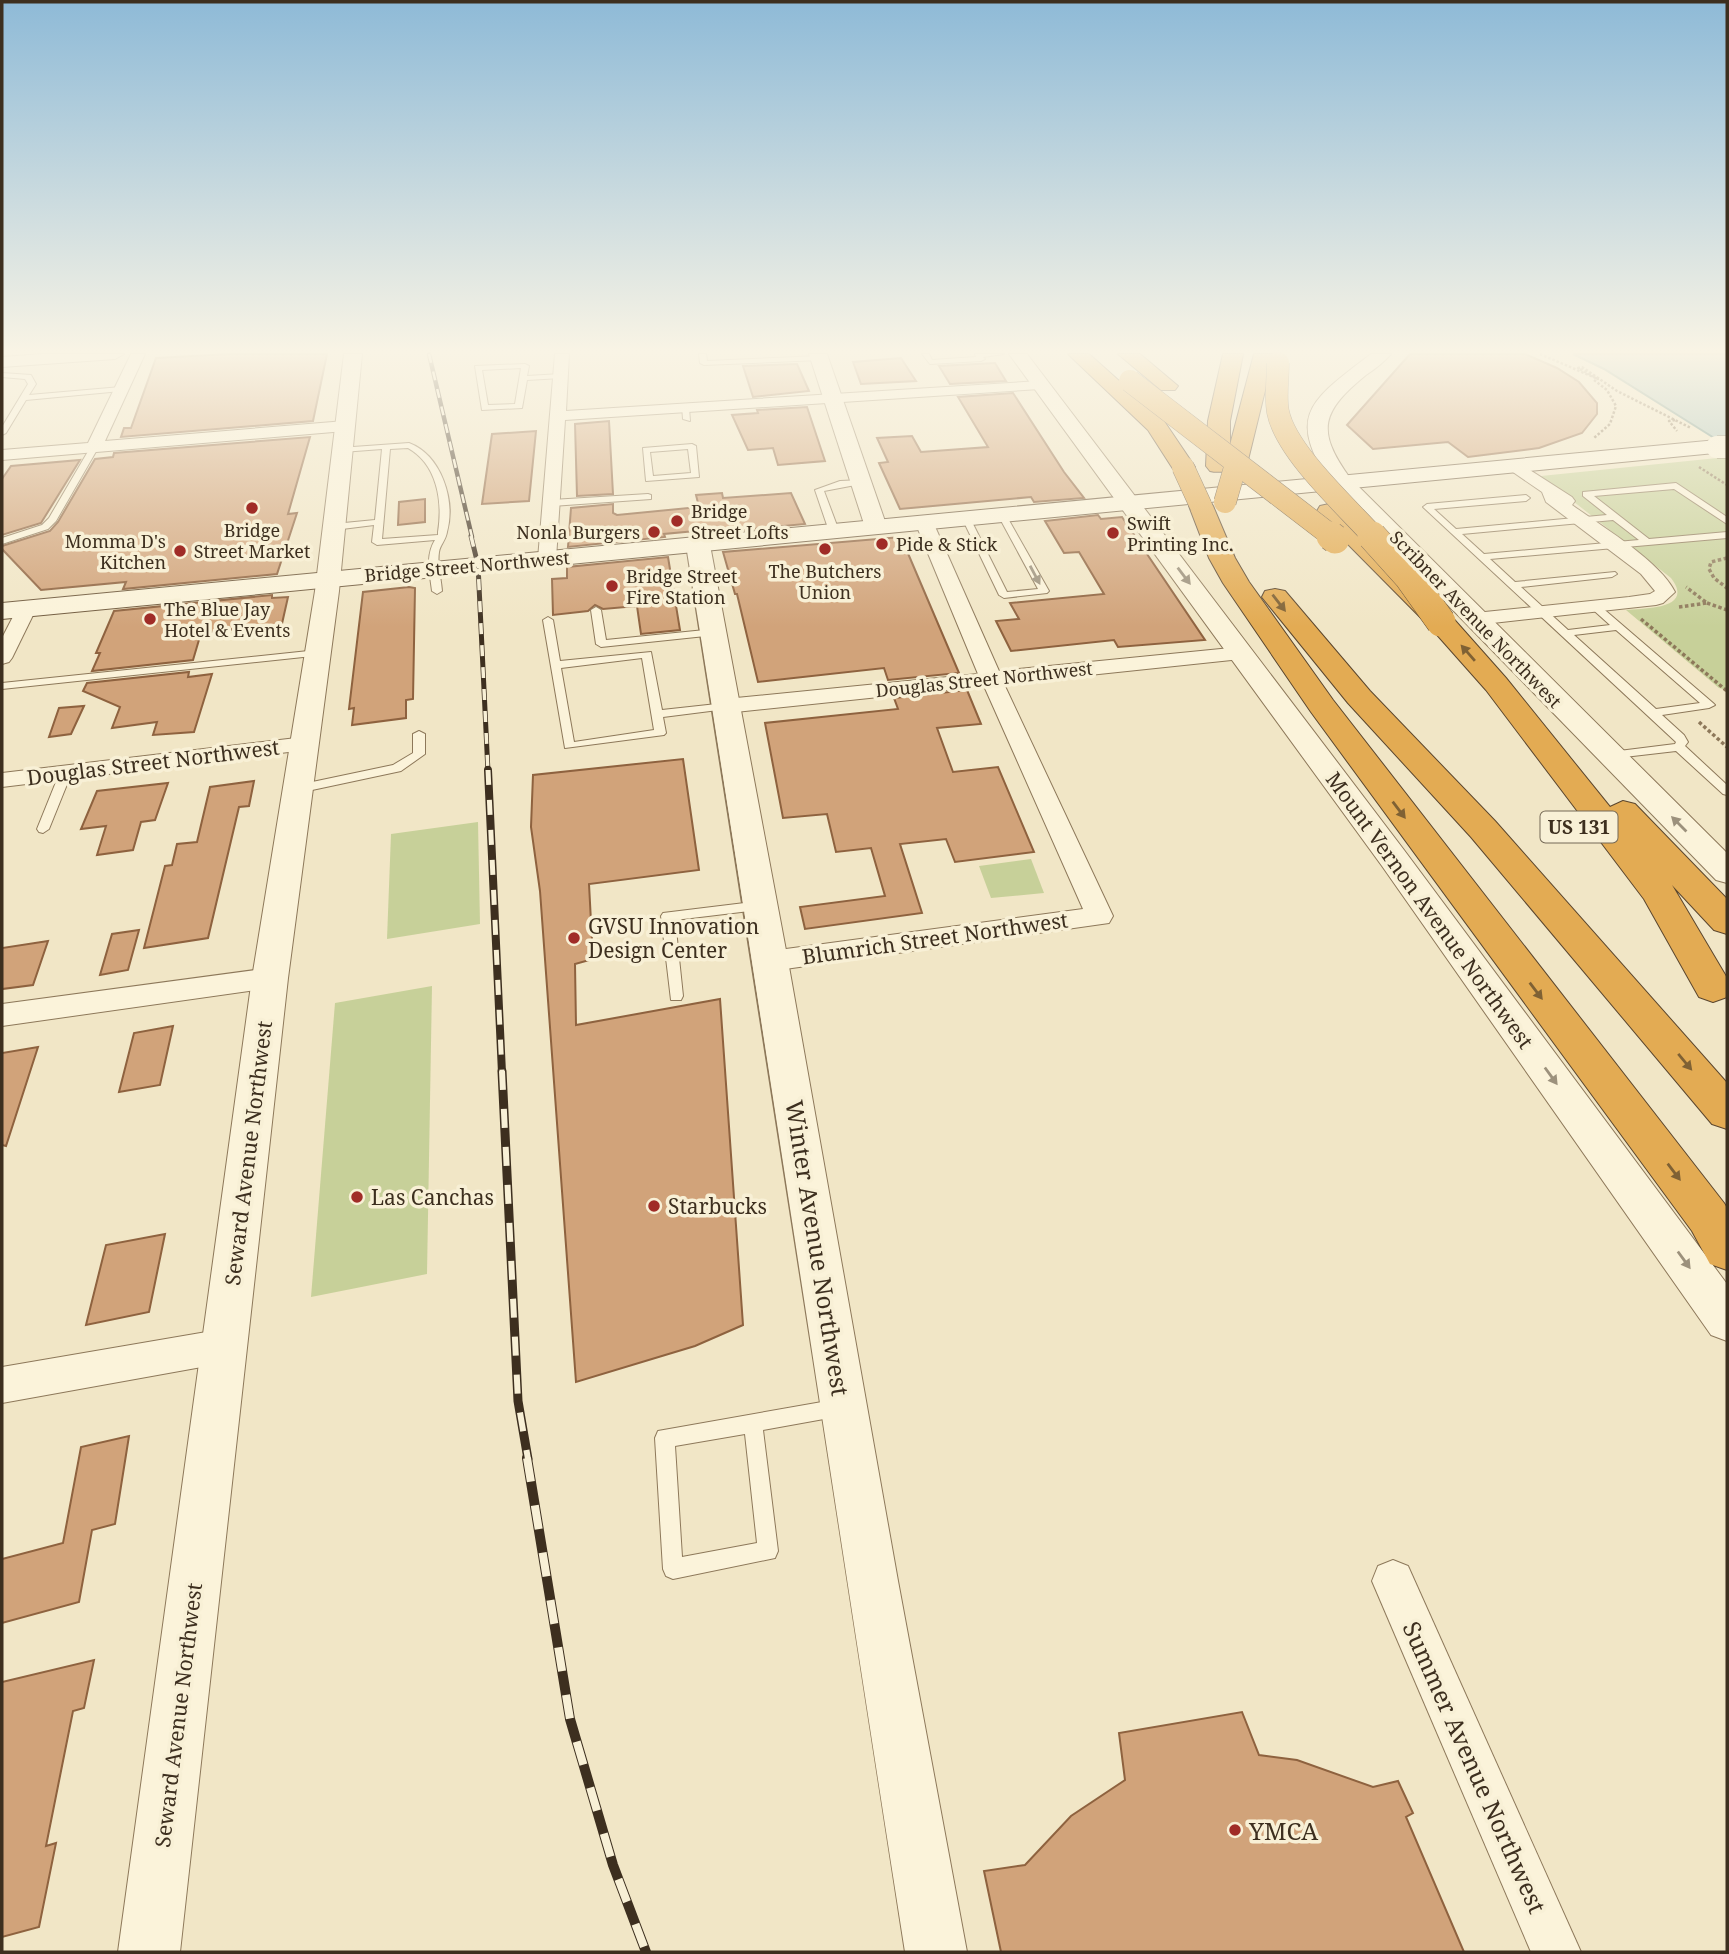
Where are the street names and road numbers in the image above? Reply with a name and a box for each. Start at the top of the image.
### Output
street label: Scribner Avenue Northwest [1385,525,1567,713]
street label: Bridge Street Northwest [363,545,571,587]
street label: Douglas Street Northwest [874,656,1094,702]
street label: Douglas Street Northwest [25,733,281,791]
street label: Mount Vernon Avenue Northwest [1320,766,1540,1054]
road number: US 131 [1540,812,1618,842]
street label: Blumrich Street Northwest [800,905,1070,971]
street label: Seward Avenue Northwest [218,1019,278,1287]
street label: Winter Avenue Northwest [778,1098,858,1398]
street label: Seward Avenue Northwest [148,1581,208,1849]
street label: Summer Avenue Northwest [1396,1616,1554,1918]

